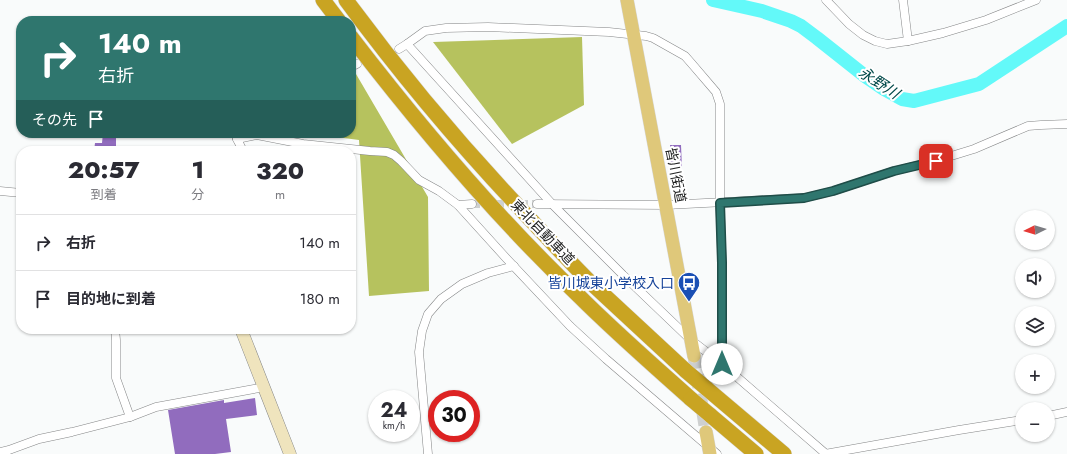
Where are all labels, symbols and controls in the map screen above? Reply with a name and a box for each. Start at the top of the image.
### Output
text: 140 m [98,23,182,64]
icon: right [32,32,84,84]
water label: 永野川 [854,62,906,106]
text: 右折 [98,63,134,89]
icon: arrive [85,108,107,130]
text: その先 [32,109,77,131]
pin [919,144,953,178]
street label: 皆川街道 [661,146,691,204]
icon: arrive [925,150,947,172]
text: 20:57 [68,152,139,187]
text: 1 [191,152,204,187]
text: 320 [256,153,304,188]
text: 到着 [91,185,117,204]
text: 分 [191,185,204,204]
text: m [275,185,285,204]
street label: 東北自動車道 [507,195,579,269]
north arrow [1015,210,1055,250]
map controls [1015,210,1055,442]
icon: right [32,232,54,254]
text: 右折 [66,232,96,254]
text: 140 m [299,232,340,254]
button: sound [1015,258,1055,298]
bus stop icon: 皆川城東小学校入口 [676,270,702,303]
place label: 皆川城東小学校入口 [548,273,674,293]
icon: arrive [32,288,54,310]
text: 目的地に到着 [66,288,156,310]
text: 180 m [300,288,340,310]
button: layers [1015,306,1055,346]
position arrow [701,343,743,385]
button: + [1015,354,1055,394]
speed limit sign: 30 [428,390,480,442]
text: 24 [380,396,408,425]
button: − [1015,402,1055,442]
text: km/h [383,418,405,433]

